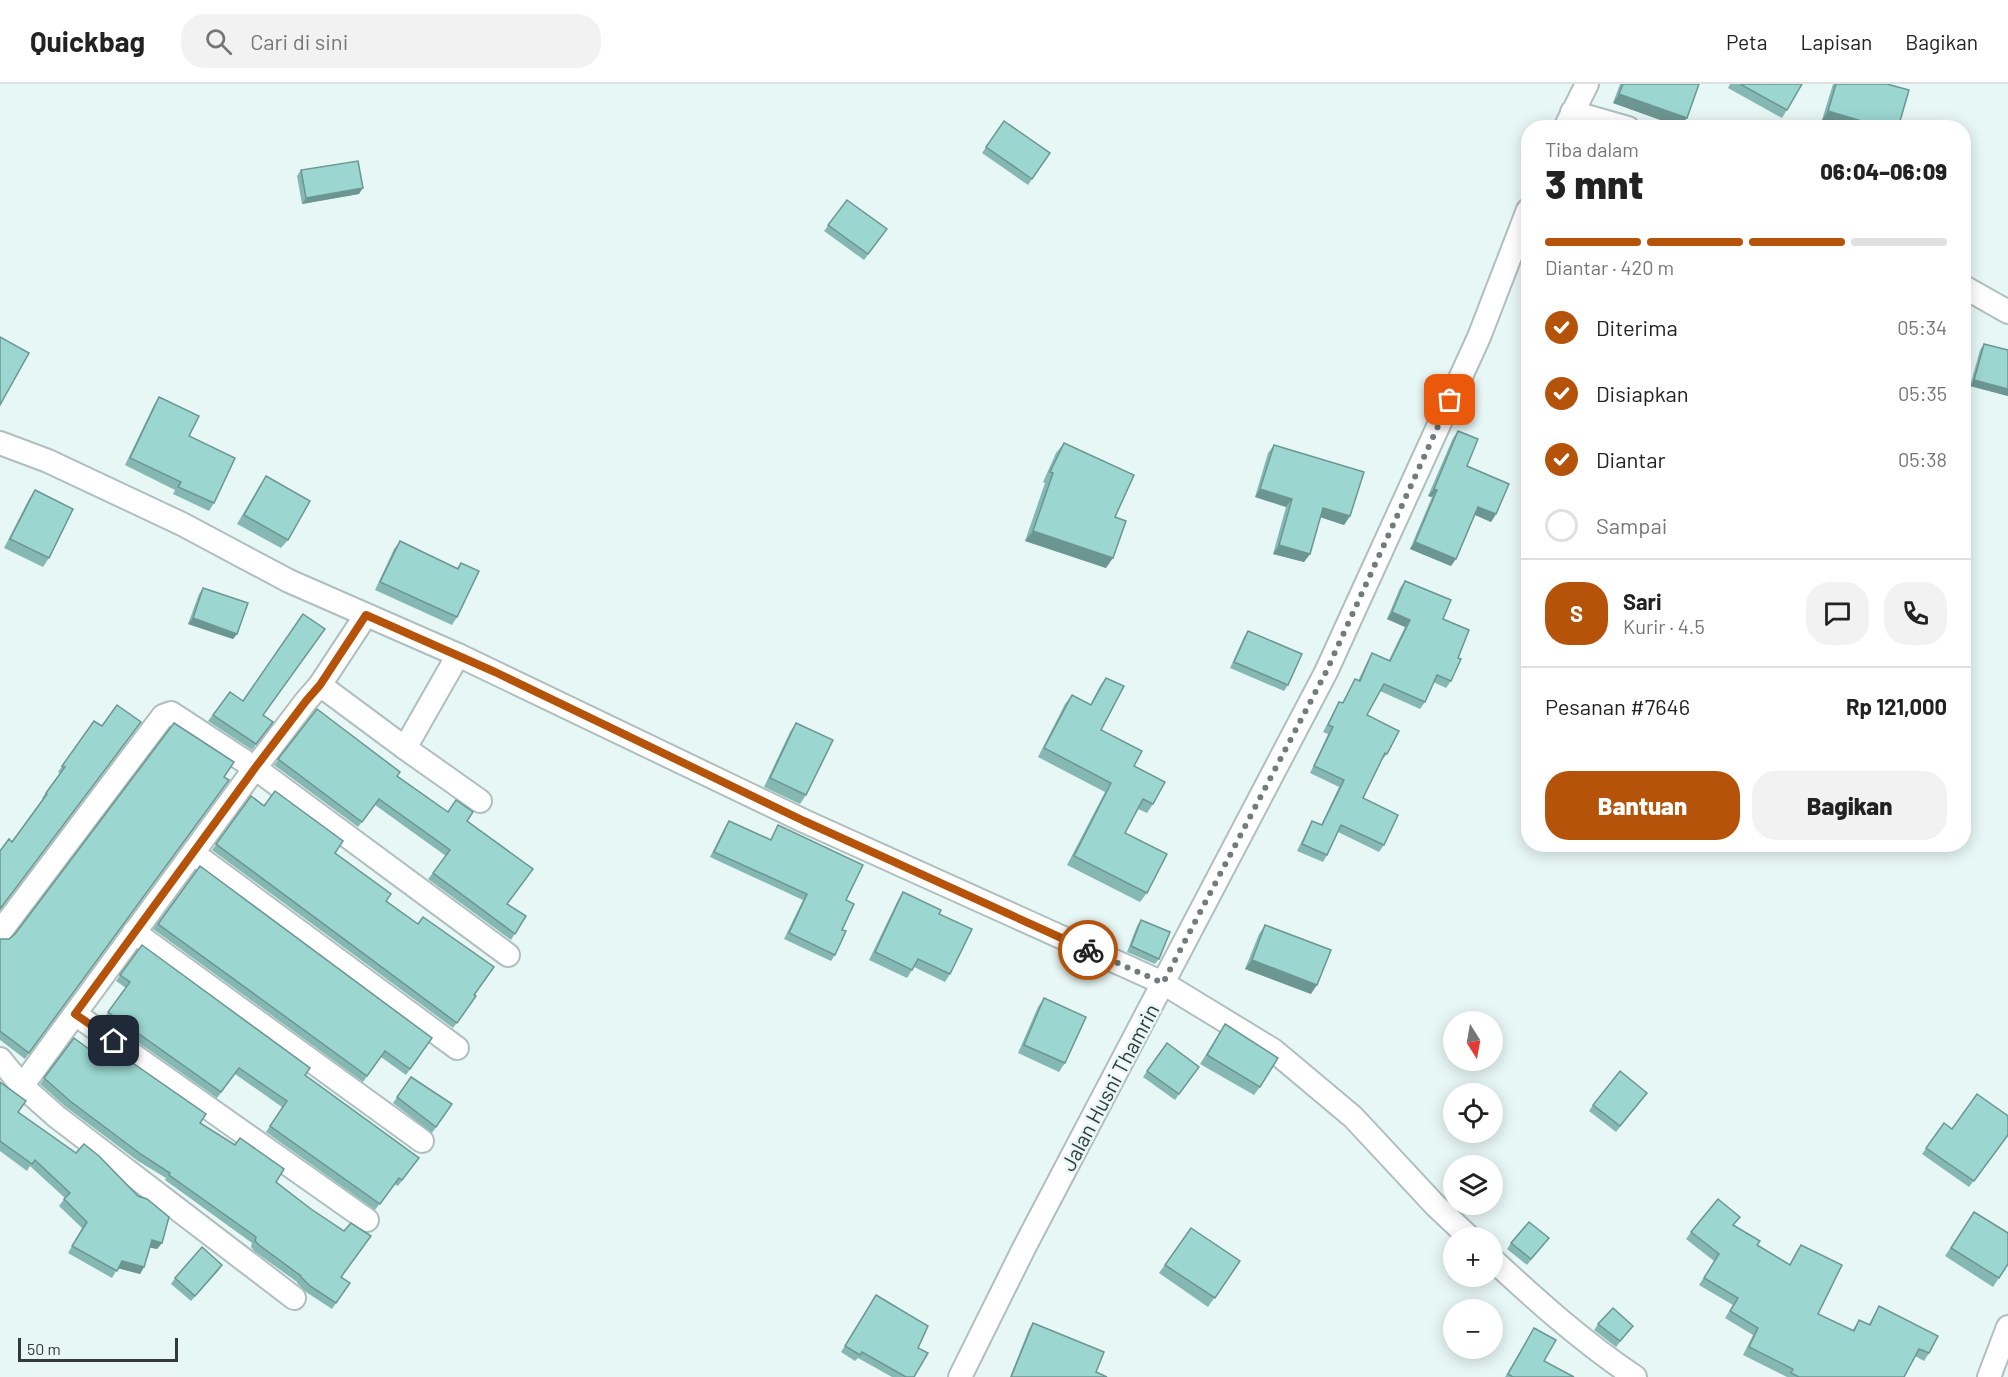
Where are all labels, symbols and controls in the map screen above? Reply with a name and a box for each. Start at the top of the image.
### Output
search box [181,14,601,68]
text: Quickbag [30,24,145,58]
icon: search [202,25,235,58]
text: Cari di sini [250,28,348,54]
text: Peta [1726,29,1767,54]
text: Lapisan [1800,29,1872,54]
text: Bagikan [1905,29,1978,54]
text: Tiba dalam [1545,137,1639,161]
text: 06:04–06:09 [1820,158,1947,184]
text: 3 mnt [1545,160,1643,207]
text: Diantar · 420 m [1545,255,1674,279]
icon: check [1545,311,1578,344]
text: Diterima [1596,314,1678,340]
text: 05:34 [1897,315,1947,339]
pin [1424,374,1475,425]
icon: check [1545,377,1578,410]
text: Disiapkan [1596,380,1689,406]
text: 05:35 [1898,381,1947,405]
icon: bag [1433,383,1466,416]
icon: check [1545,443,1578,476]
text: Diantar [1596,446,1666,472]
text: 05:38 [1898,447,1947,471]
text: Sampai [1596,512,1667,538]
button: chat [1806,582,1869,645]
button: phone [1884,582,1947,645]
text: Sari [1623,588,1662,614]
text: S [1570,600,1583,626]
text: Kurir · 4.5 [1623,614,1705,638]
text: Pesanan #7646 [1545,693,1690,719]
text: Rp 121,000 [1846,693,1947,719]
button: Bantuan [1545,771,1740,840]
button: Bagikan [1752,771,1947,840]
courier [1058,920,1118,980]
icon: bike [1072,934,1105,967]
street label: Jalan Husni Thamrin [1054,999,1164,1175]
north arrow [1443,1011,1503,1071]
map controls [1443,1011,1503,1359]
pin [88,1015,139,1066]
icon: home [97,1024,130,1057]
button: locate [1443,1083,1503,1143]
button: layers [1443,1155,1503,1215]
button: + [1443,1227,1503,1287]
button: − [1443,1299,1503,1359]
scale bar [18,1335,178,1362]
text: 50 m [27,1339,61,1358]

